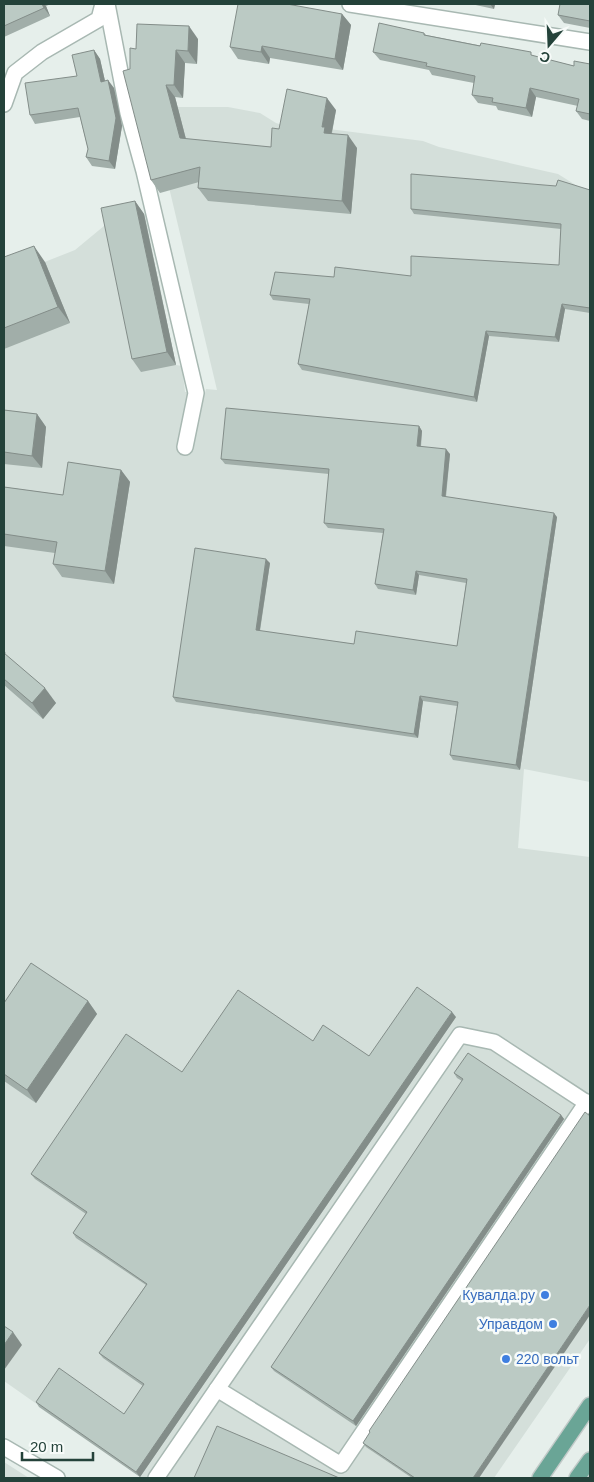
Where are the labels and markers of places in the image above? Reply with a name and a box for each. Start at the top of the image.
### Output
place label: Кувалда.ру [462,1287,535,1303]
marker: Кувалда.ру [539,1289,551,1301]
place label: Управдом [479,1316,543,1332]
marker: Управдом [547,1318,559,1330]
place label: 220 вольт [516,1351,579,1367]
marker: 220 вольт [500,1353,512,1365]

